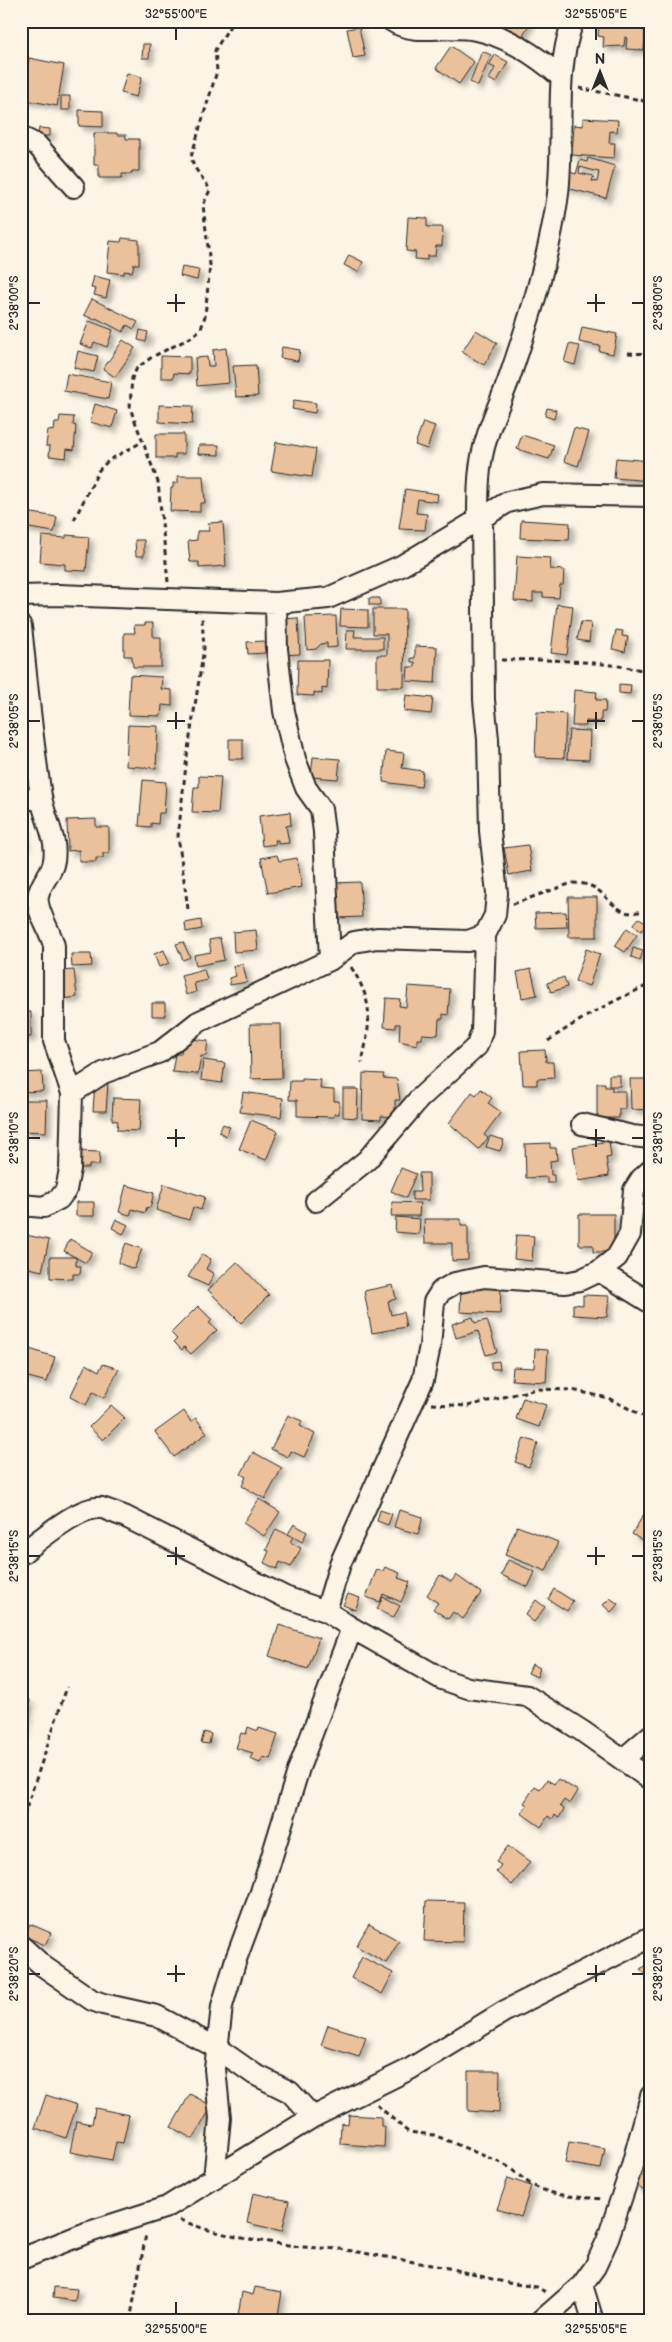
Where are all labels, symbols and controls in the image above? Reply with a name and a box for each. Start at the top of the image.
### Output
text: 32°55'00"E [145,7,207,22]
text: 32°55'05"E [565,7,627,22]
north arrow [574,48,624,98]
text: N [595,51,605,68]
text: 2°38'00"S [7,275,22,331]
text: 2°38'00"S [651,275,666,331]
text: 2°38'05"S [7,694,22,748]
text: 2°38'05"S [651,694,666,748]
text: 2°38'10"S [7,1112,22,1164]
text: 2°38'10"S [651,1112,666,1164]
text: 2°38'15"S [7,1530,22,1582]
text: 2°38'15"S [651,1530,666,1582]
text: 2°38'20"S [7,1946,22,2002]
text: 2°38'20"S [651,1946,666,2002]
text: 32°55'00"E [145,2322,207,2337]
text: 32°55'05"E [565,2322,627,2337]

